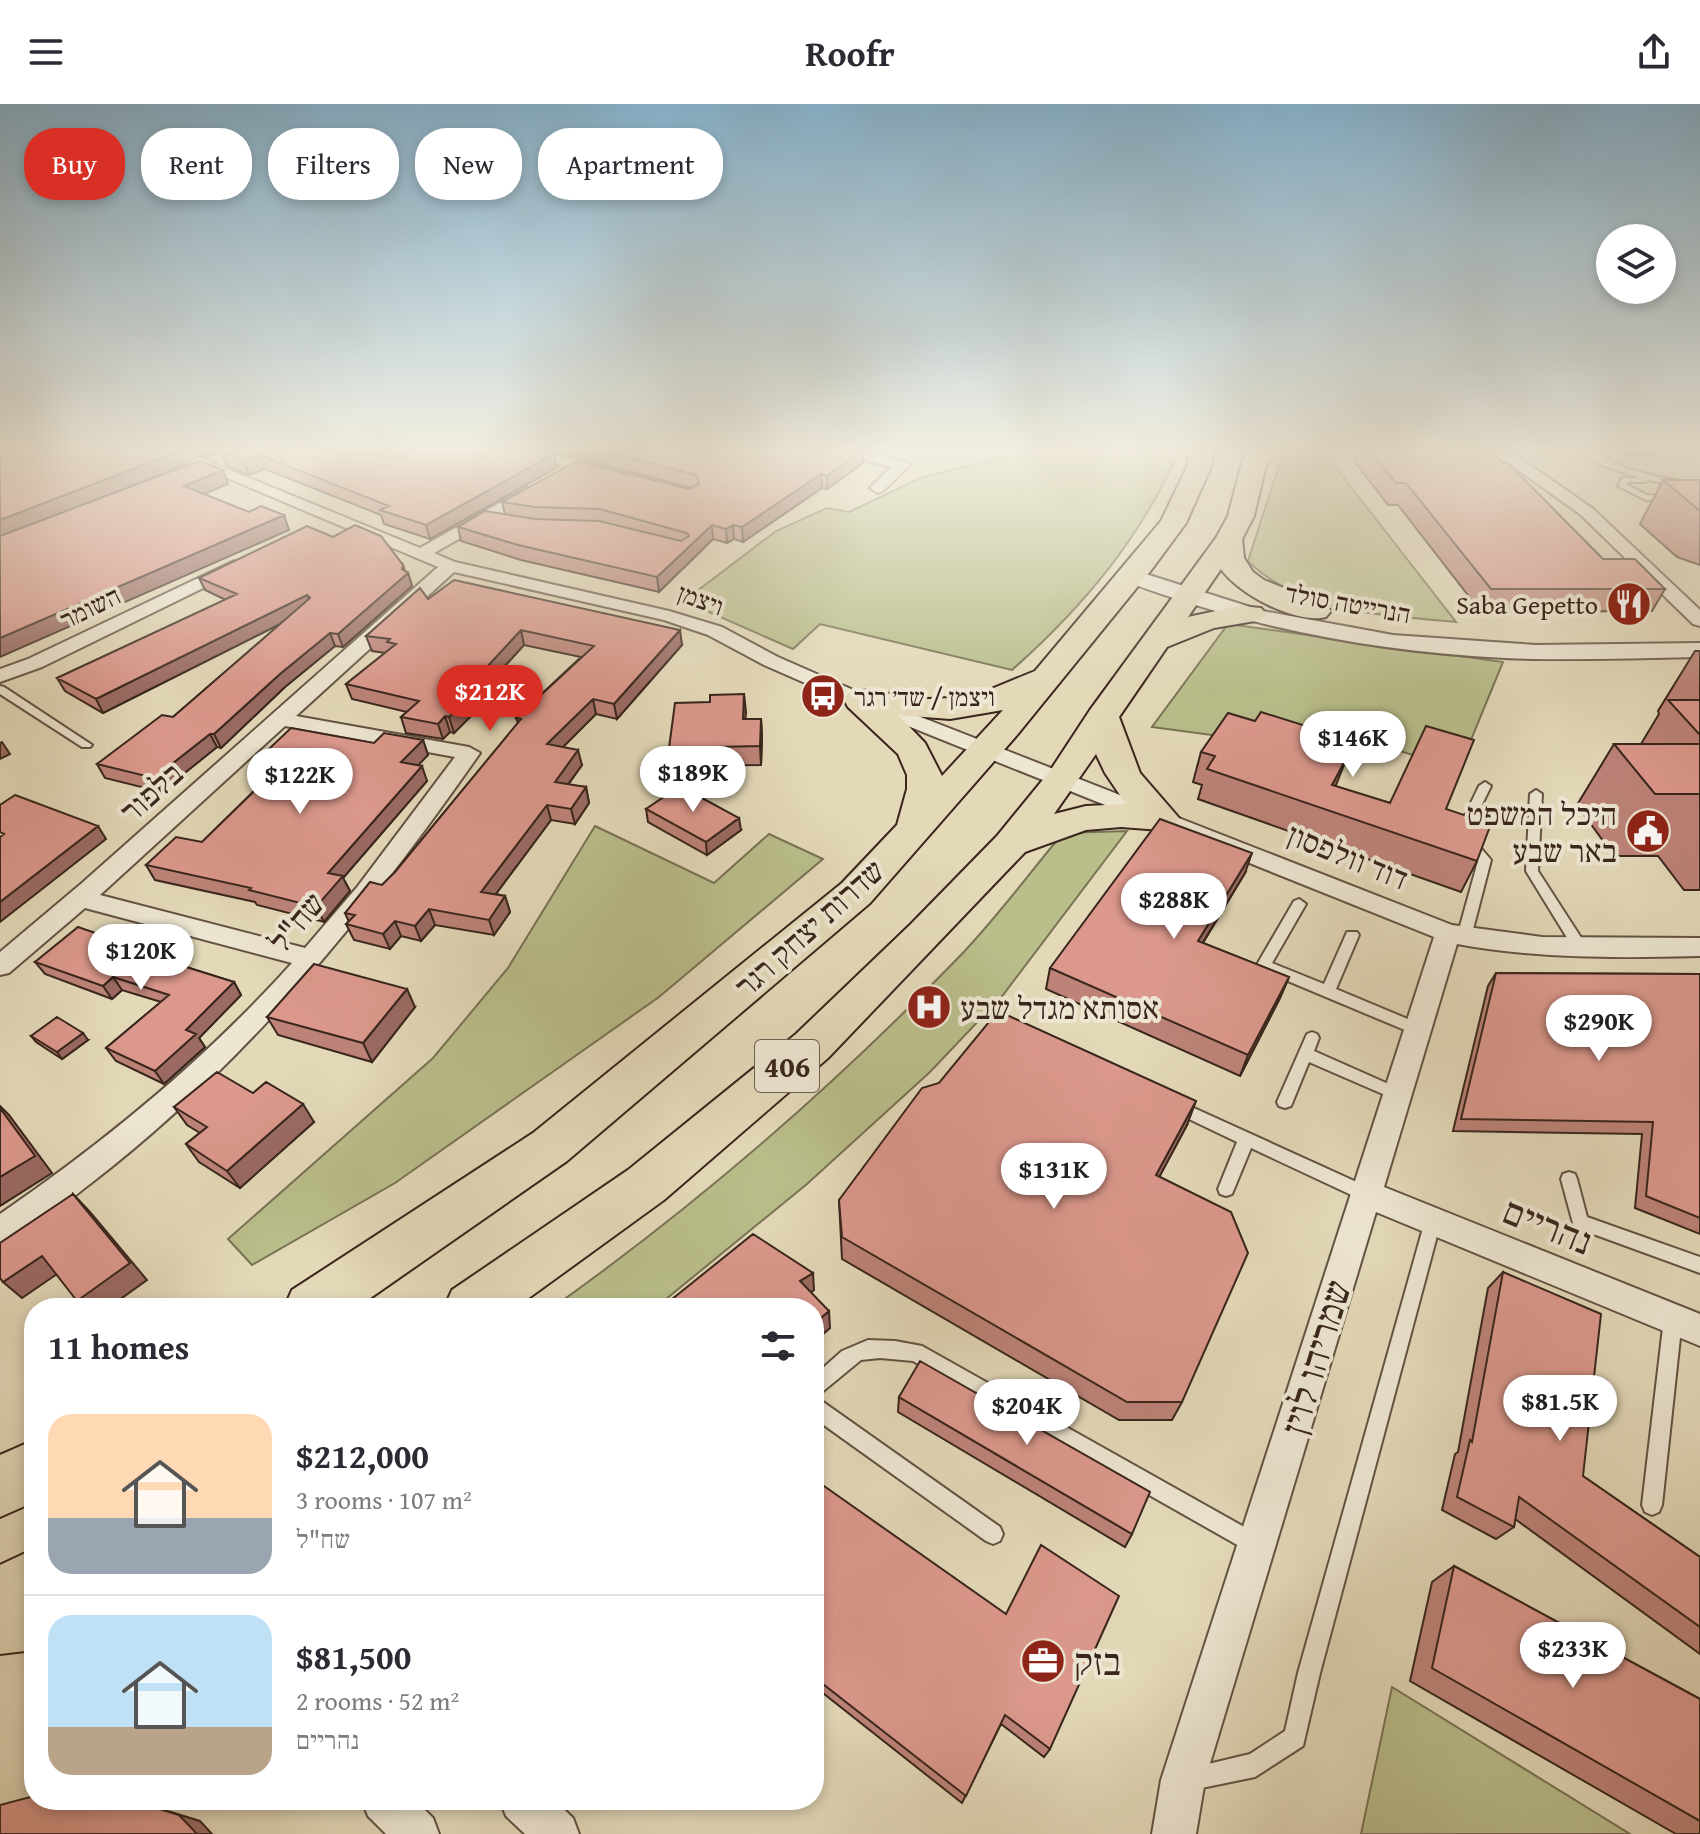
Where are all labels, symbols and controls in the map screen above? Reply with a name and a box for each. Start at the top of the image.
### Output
text: Roofr [805,26,895,79]
icon: menu [24,30,68,74]
icon: share [1632,30,1676,74]
chip: Buy [24,128,125,200]
chip: Rent [141,128,252,200]
chip: Filters [268,128,399,200]
chip: New [415,128,522,200]
chip: Apartment [538,128,723,200]
map controls [1596,224,1676,304]
button: layers [1596,224,1676,304]
street label: ויצמן [672,573,730,625]
street label: הנרייטה סולד [1282,573,1414,633]
street label: השומר [53,576,127,638]
restaurant icon: Saba Gepetto [1605,580,1653,628]
place label: Saba Gepetto [1456,585,1598,624]
pin: $212K [434,665,546,733]
text: $212K [455,671,525,710]
bus stop icon: ויצמן / שד׳ רגר [799,672,847,720]
place label: ויצמן / שד׳ רגר [854,677,995,716]
pin: $146K [1297,711,1409,779]
text: $146K [1318,717,1388,756]
pin: $189K [637,746,749,814]
pin: $122K [244,748,356,816]
street label: בלפור [109,751,193,833]
text: $189K [658,752,728,791]
text: $122K [265,754,335,793]
place label: היכל המשפט באר שבע [1467,790,1617,874]
public building icon: היכל המשפט באר שבע [1624,807,1672,855]
street label: דוד וולפסון [1281,811,1415,901]
street label: שדרות יצחק רגר [724,848,894,1008]
pin: $288K [1118,873,1230,941]
text: $288K [1139,879,1209,918]
street label: שח"ל [257,881,335,963]
pin: $120K [85,924,197,992]
text: $120K [106,930,176,969]
hospital icon: אסותא מגדל שבע [905,983,953,1031]
place label: אסותא מגדל שבע [960,984,1159,1031]
pin: $290K [1543,995,1655,1063]
text: $290K [1564,1001,1634,1040]
road number: 406 [755,1040,819,1092]
pin: $131K [998,1143,1110,1211]
text: $131K [1019,1149,1089,1188]
street label: נהריים [1495,1182,1601,1268]
street label: שמריהו לוין [1265,1273,1365,1441]
text: 11 homes [48,1322,189,1371]
icon: filters [756,1324,800,1368]
pin: $81.5K [1495,1375,1625,1443]
pin: $204K [971,1379,1083,1447]
text: $81.5K [1521,1381,1599,1420]
text: $204K [992,1385,1062,1424]
text: $212,000 [296,1431,429,1480]
icon: home [112,1446,208,1542]
text: 3 rooms · 107 m² [296,1480,472,1519]
text: שח"ל [296,1519,350,1558]
pin: $233K [1517,1622,1629,1690]
text: $233K [1538,1628,1608,1667]
text: $81,500 [296,1632,411,1681]
place label: בזק [1074,1633,1121,1689]
office icon: בזק [1019,1637,1067,1685]
icon: home [112,1647,208,1743]
text: 2 rooms · 52 m² [296,1681,459,1720]
text: נהריים [296,1720,359,1759]

